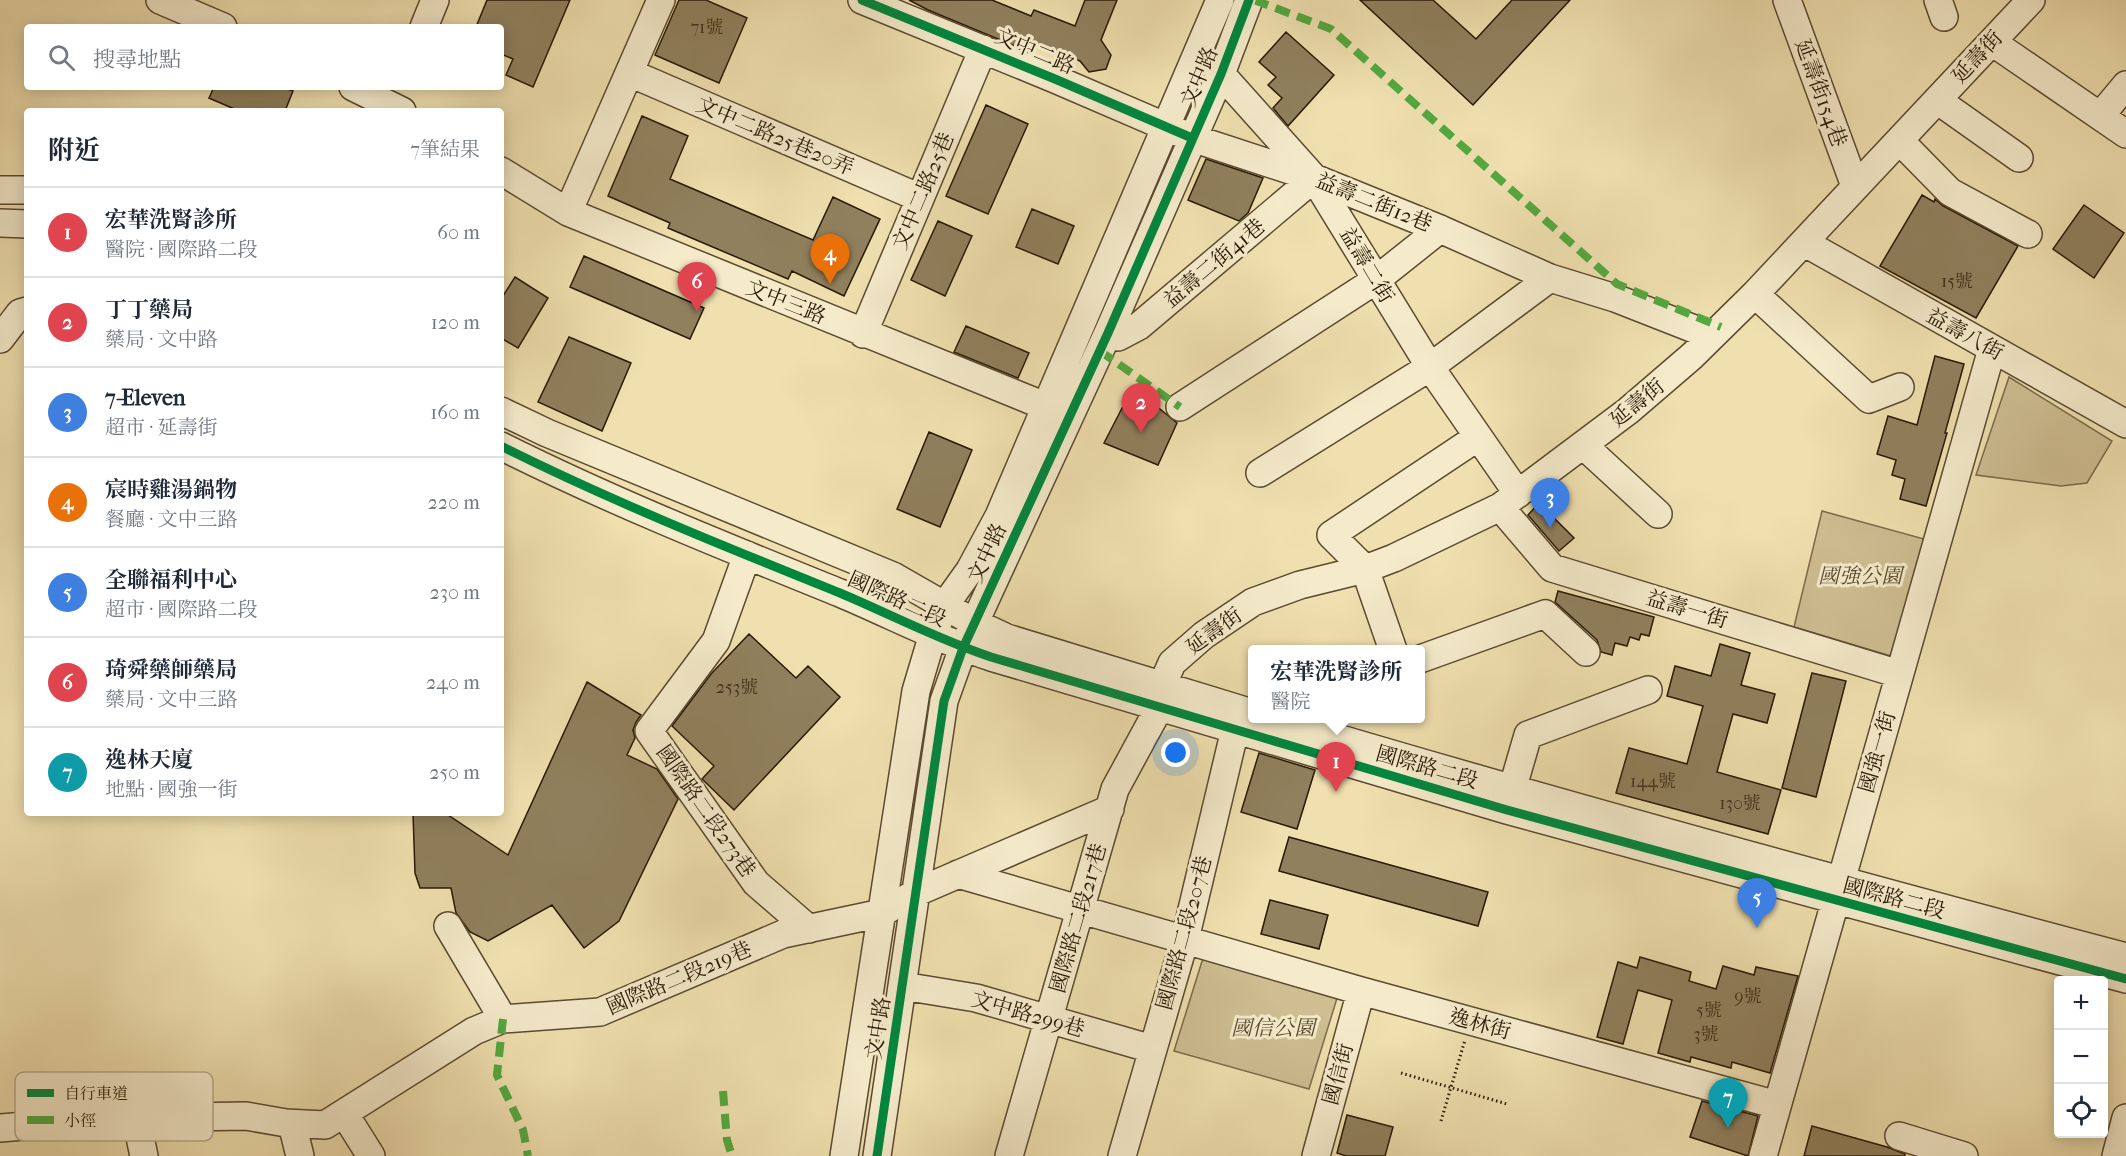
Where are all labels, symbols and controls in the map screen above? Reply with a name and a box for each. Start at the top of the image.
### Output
house number: 71號 [690,17,724,38]
search box [24,24,504,90]
street label: 文中二路 [992,24,1078,78]
street label: 延壽街 [1947,26,2007,88]
street label: 延壽街154巷 [1790,36,1852,150]
icon: search [45,41,78,74]
street label: 文中路 [1176,43,1222,111]
text: 搜尋地點 [93,47,181,73]
street label: 文中二路25巷20弄 [693,92,857,180]
street label: 文中二路25巷 [888,129,958,253]
text: 附近 [48,135,100,166]
text: 7筆結果 [410,138,480,161]
street label: 益壽二街12巷 [1312,168,1436,236]
text: 宏華洗腎診所 [105,207,237,233]
street label: 益壽二街41巷 [1158,214,1270,312]
text: 1 [64,221,71,244]
text: 60 m [437,221,480,244]
street label: 益壽二街 [1335,223,1399,307]
pin: 4 [810,234,850,284]
text: 醫院 · 國際路二段 [105,238,258,261]
pin: 6 [678,262,716,312]
house number: 15號 [1941,271,1973,292]
street label: 文中三路 [743,275,829,329]
text: 丁丁藥局 [105,297,193,323]
street label: 益壽八街 [1922,303,2008,365]
text: 2 [62,311,73,334]
text: 120 m [431,311,480,334]
text: 藥局 · 文中路 [105,328,218,351]
street label: 延壽街 [1605,374,1669,432]
pin: 2 [1122,384,1160,433]
text: 7-Eleven [105,385,186,411]
text: 3 [63,401,72,424]
text: 160 m [430,401,480,424]
text: 超市 · 延壽街 [105,416,218,439]
text: 宸時雞湯鍋物 [105,477,237,503]
pin: 3 [1530,478,1570,528]
text: 4 [62,491,73,514]
text: 220 m [427,491,480,514]
text: 餐廳 · 文中三路 [105,508,238,531]
street label: 文中路 [963,519,1011,587]
park label: 國強公園 [1818,564,1905,588]
text: 全聯福利中心 [105,567,237,593]
street label: 國際路二段 [844,567,950,631]
text: 5 [63,581,72,604]
text: 230 m [430,581,480,604]
street label: 益壽一街 [1643,585,1731,633]
text: 超市 · 國際路二段 [105,598,258,621]
street label: 延壽街 [1181,603,1247,659]
popup [1248,645,1425,723]
text: 琦舜藥師藥局 [105,657,237,683]
text: 宏華洗腎診所 [1270,659,1403,685]
text: 6 [62,671,73,694]
text: 240 m [426,671,480,694]
house number: 253號 [716,677,758,698]
text: 藥局 · 文中三路 [105,688,238,711]
text: 醫院 [1270,690,1310,713]
street label: 國強一街 [1854,708,1900,796]
your location [1161,738,1190,767]
street label: 國際路二段273巷 [652,740,760,882]
street label: 國際路二段 [1373,741,1481,793]
pin: 1 [1316,742,1356,792]
text: 逸林天廈 [105,747,193,773]
text: 7 [63,761,72,784]
text: 250 m [429,761,480,784]
house number: 144號 [1630,771,1676,792]
text: 地點 · 國強一街 [105,778,238,801]
house number: 130號 [1719,793,1761,814]
street label: 國際路二段217巷 [1045,840,1111,996]
street label: 國際路二段207巷 [1152,853,1216,1013]
street label: 國際路二段 [1840,873,1948,923]
pin: 5 [1738,878,1776,928]
street label: 國際路二段219巷 [603,937,755,1019]
map controls [2054,976,2108,1138]
button: + [2054,976,2108,1030]
street label: 文中路299巷 [969,986,1087,1042]
house number: 9號 [1734,986,1762,1007]
street label: 文中路 [861,995,895,1061]
house number: 5號 [1696,1000,1722,1021]
street label: 逸林街 [1446,1004,1514,1044]
park label: 國信公園 [1231,1016,1318,1040]
house number: 3號 [1693,1024,1719,1045]
button: − [2054,1030,2108,1084]
street label: 國信街 [1318,1040,1358,1108]
legend [15,1072,213,1141]
pin: 7 [1708,1078,1748,1128]
text: 自行車道 [64,1084,128,1103]
button: locate [2054,1084,2108,1138]
text: 小徑 [64,1111,96,1130]

